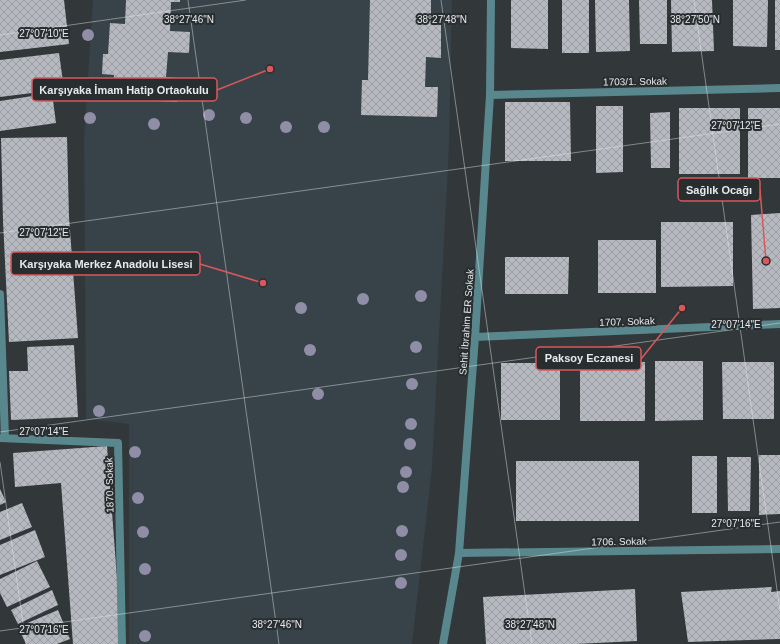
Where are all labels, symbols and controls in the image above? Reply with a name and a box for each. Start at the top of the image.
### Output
text: 38°27'46"N [164,14,214,25]
text: 38°27'48"N [417,14,467,25]
text: 38°27'50"N [670,14,720,25]
text: 27°07'10"E [19,28,69,39]
street label: 1703/1. Sokak [603,75,668,88]
callout: Karşıyaka İmam Hatip Ortaokulu [32,78,217,101]
text: Karşıyaka İmam Hatip Ortaokulu [39,84,209,96]
text: 27°07'12"E [711,120,761,131]
callout: Sağlık Ocağı [678,178,760,201]
text: Sağlık Ocağı [686,184,752,196]
text: 27°07'12"E [19,227,69,238]
callout: Karşıyaka Merkez Anadolu Lisesi [11,252,200,275]
text: Karşıyaka Merkez Anadolu Lisesi [19,258,193,270]
street label: Sehit İbrahim ER Sokak [456,268,476,375]
street label: 1707. Sokak [599,315,656,328]
text: 27°07'14"E [711,319,761,330]
callout: Paksoy Eczanesi [536,347,641,370]
text: Paksoy Eczanesi [545,352,633,364]
text: 27°07'14"E [19,426,69,437]
street label: 1870. Sokak [103,456,115,513]
text: 27°07'16"E [711,518,761,529]
street label: 1706. Sokak [591,535,648,547]
text: 38°27'46"N [252,619,302,630]
text: 38°27'48"N [505,619,555,630]
text: 27°07'16"E [19,624,69,635]

